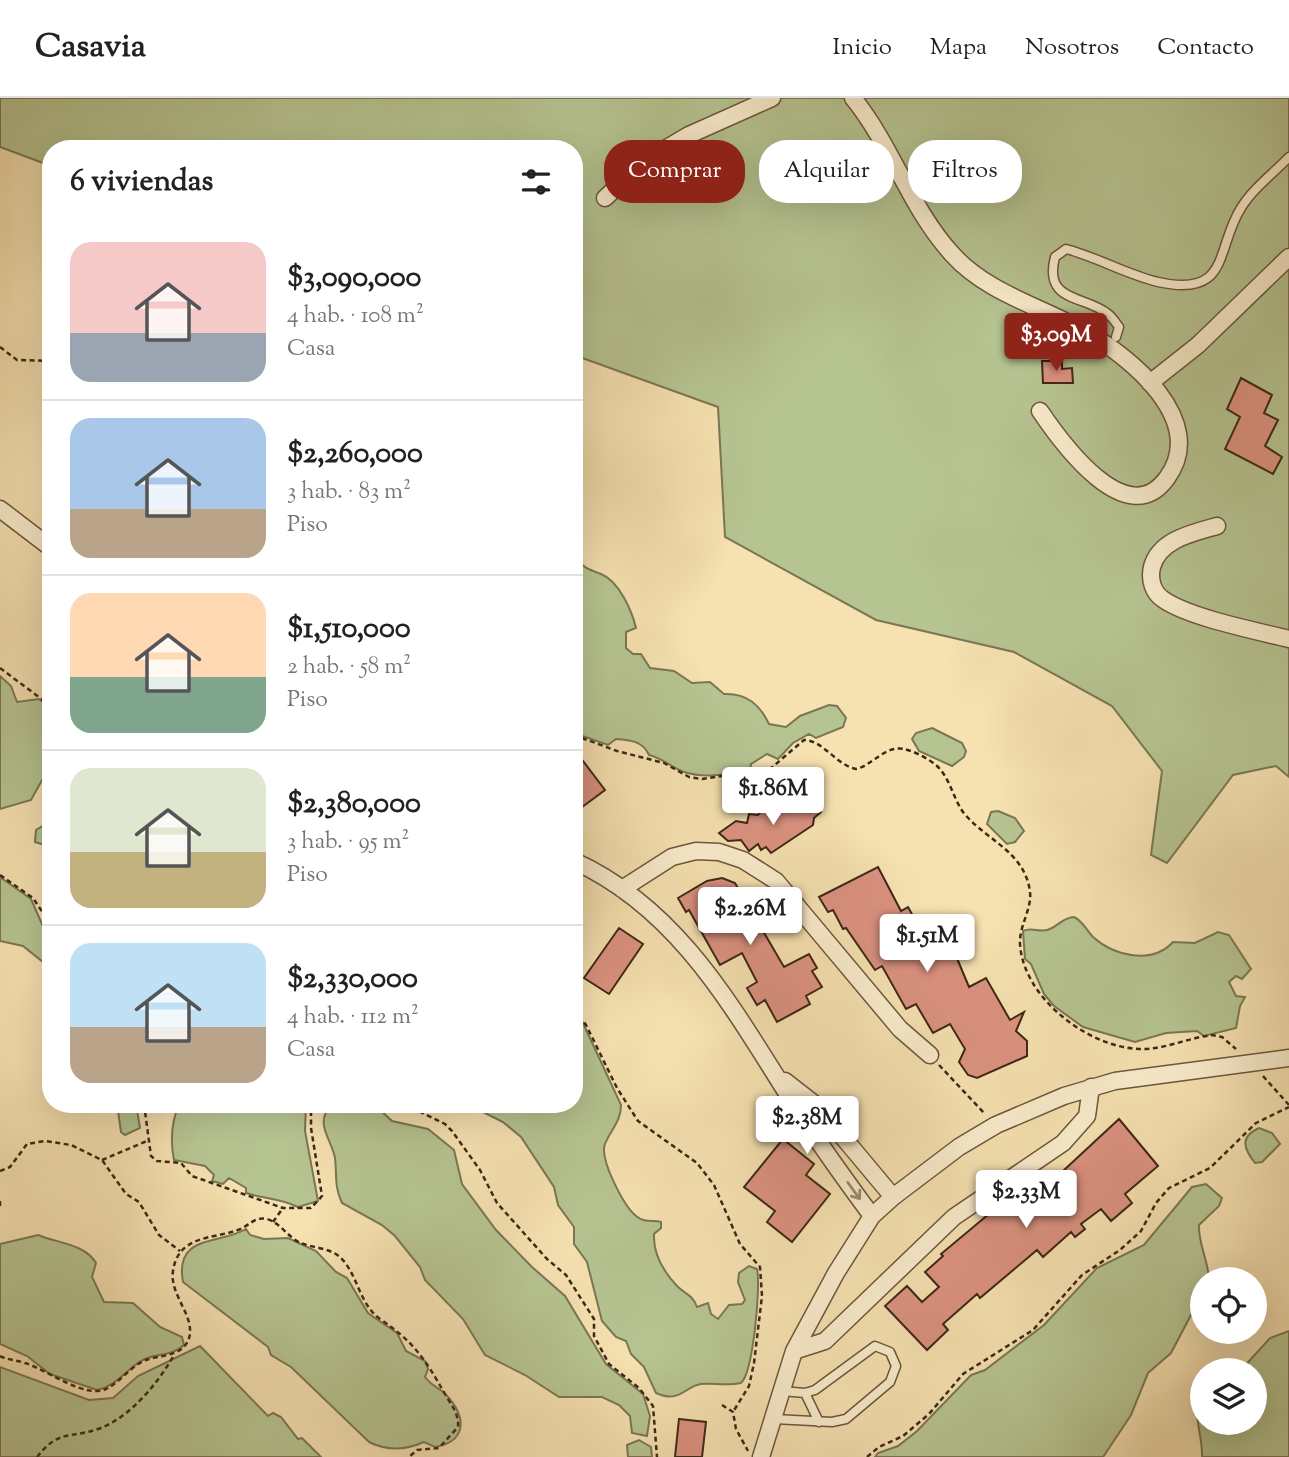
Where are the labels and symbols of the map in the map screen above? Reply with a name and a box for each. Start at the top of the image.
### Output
pin: $3.09M [999,314,1113,373]
pin: $1.86M [716,768,830,827]
pin: $2.26M [693,888,807,947]
pin: $1.51M [870,914,984,974]
pin: $2.38M [750,1096,864,1156]
pin: $2.33M [969,1170,1083,1230]
one-way arrow [847,1181,861,1200]

